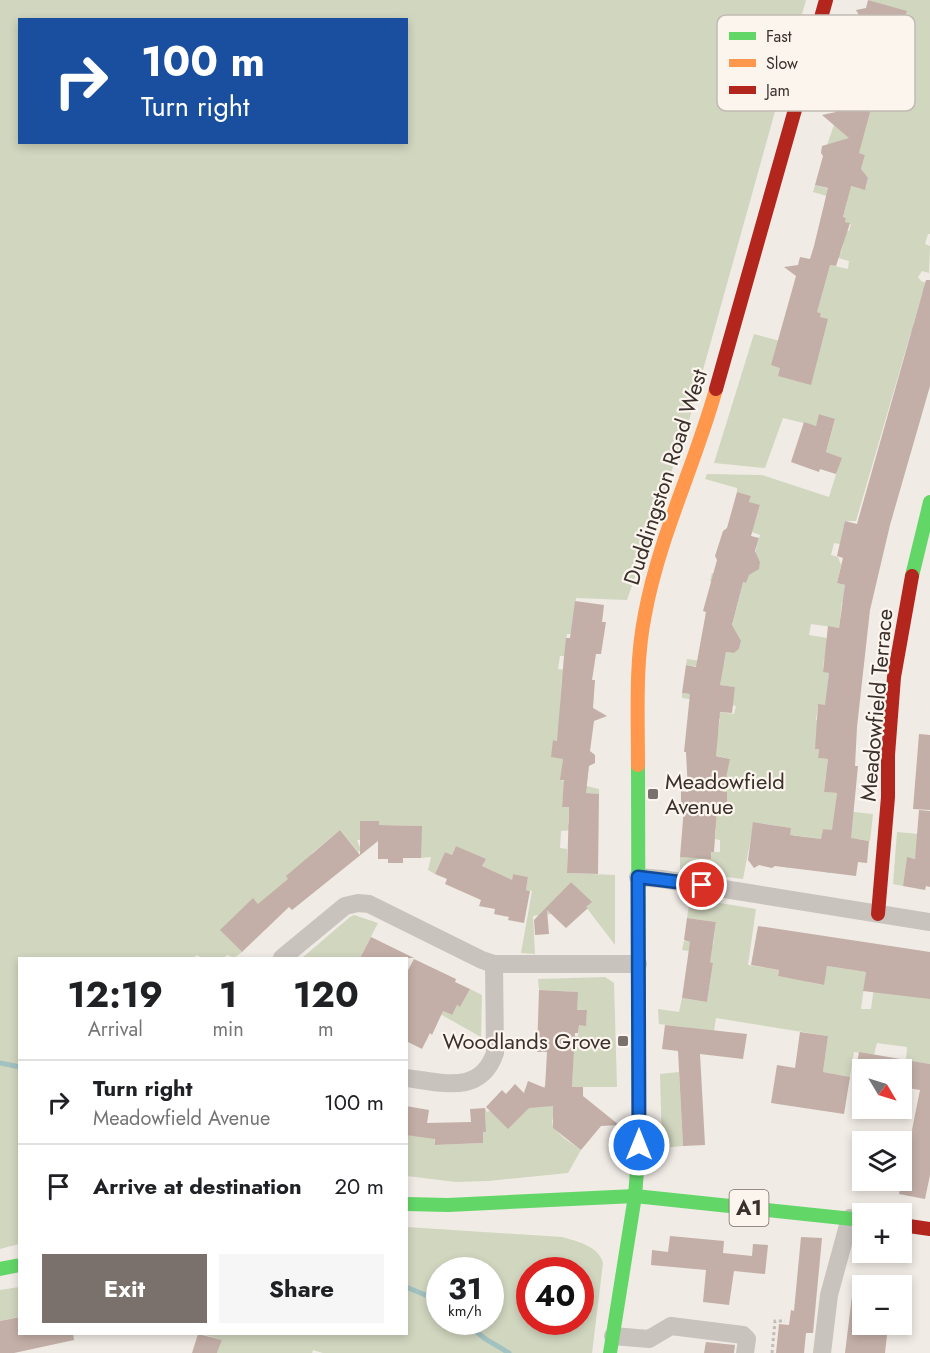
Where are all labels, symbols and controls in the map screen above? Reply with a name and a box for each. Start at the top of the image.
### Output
legend [717,15,915,111]
text: Fast [766,25,792,48]
text: 100 m [141,31,265,92]
icon: right [42,42,120,120]
text: Slow [766,52,798,75]
text: Jam [764,79,790,102]
text: Turn right [141,87,249,126]
street label: Duddingston Road West [615,364,715,589]
street label: Meadowfield Terrace [852,607,900,803]
place label: Meadowfield Avenue [665,765,785,822]
marker: Meadowfield Avenue [646,787,660,801]
pin [676,859,727,910]
icon: arrive [685,868,718,901]
text: 12:19 [67,968,163,1020]
text: 1 [219,968,237,1020]
text: 120 [293,968,359,1020]
text: Arrival [88,1015,143,1044]
text: min [212,1015,244,1044]
text: m [318,1015,334,1044]
place label: Woodlands Grove [443,1025,611,1057]
marker: Woodlands Grove [616,1034,630,1048]
north arrow [852,1059,912,1119]
map controls [852,1059,912,1335]
text: Turn right [93,1072,193,1104]
icon: right [42,1086,75,1119]
text: 100 m [324,1086,384,1118]
text: Meadowfield Avenue [93,1104,270,1133]
position arrow [607,1113,671,1177]
button: layers [852,1131,912,1191]
icon: arrive [42,1170,75,1203]
text: Arrive at destination [93,1170,302,1202]
text: 20 m [335,1170,384,1202]
road number: A1 [730,1190,768,1226]
button: + [852,1203,912,1263]
button: Exit [42,1254,207,1323]
button: Share [219,1254,384,1323]
speed limit sign: 40 [516,1257,594,1335]
text: 31 [448,1267,482,1310]
button: − [852,1275,912,1335]
text: km/h [448,1300,482,1322]

